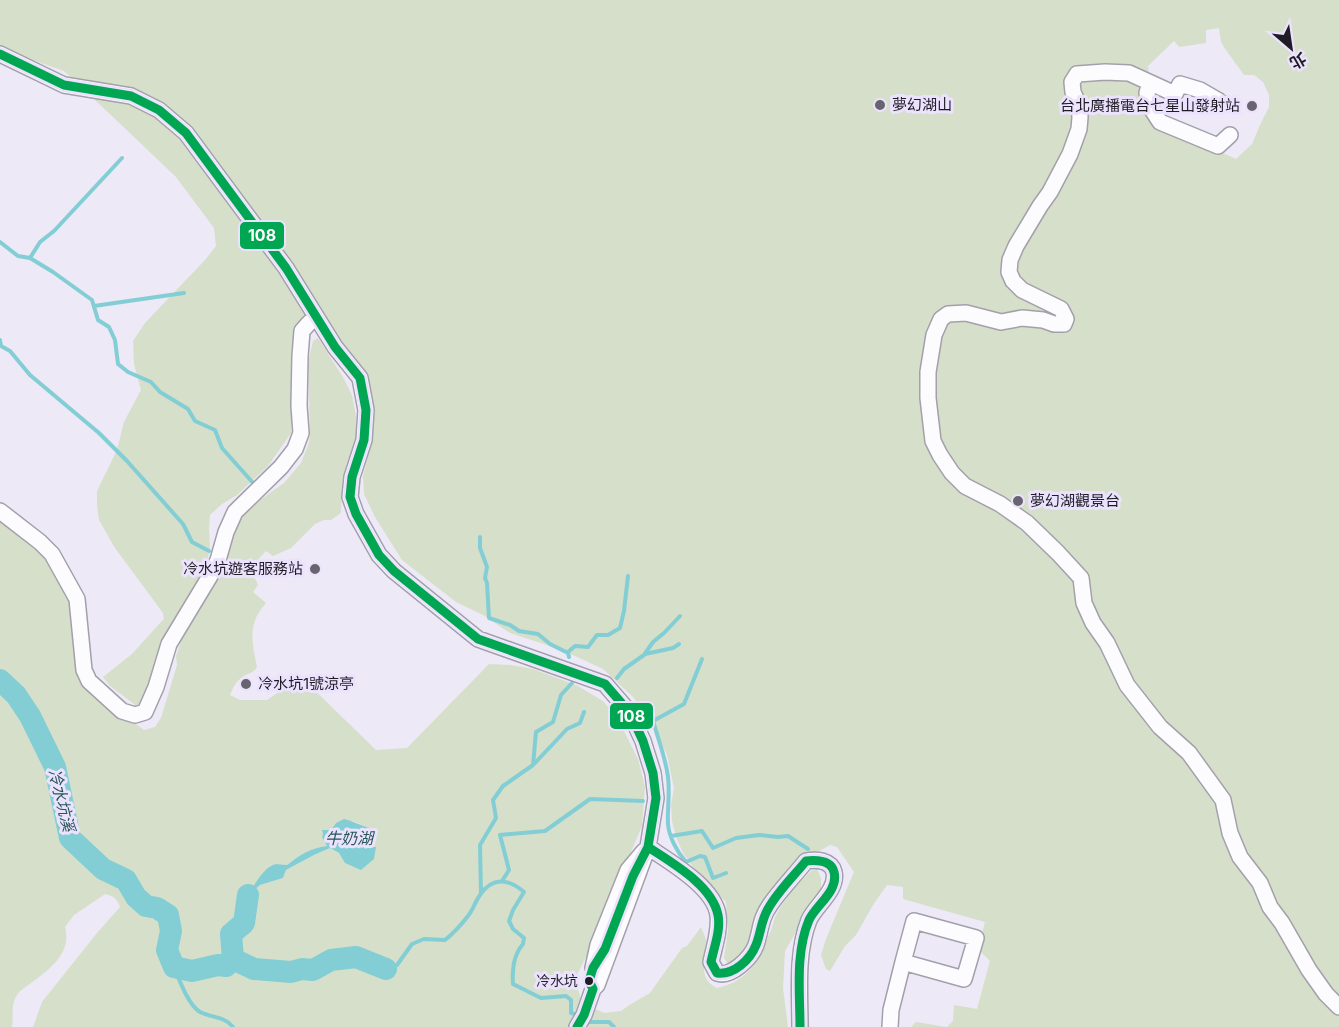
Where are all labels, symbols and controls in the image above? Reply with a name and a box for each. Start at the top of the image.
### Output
north arrow [1261,18,1321,78]
text: 北 [1286,48,1310,74]
place label: 夢幻湖山 [892,95,952,114]
place label: 台北廣播電台七星山發射站 [1060,96,1240,115]
marker: 夢幻湖山 [873,98,887,112]
marker: 台北廣播電台七星山發射站 [1245,99,1259,113]
line badge: 108 [239,221,285,250]
text: 108 [248,225,276,245]
place label: 夢幻湖觀景台 [1030,491,1120,510]
marker: 夢幻湖觀景台 [1011,494,1025,508]
place label: 冷水坑遊客服務站 [183,559,303,578]
marker: 冷水坑遊客服務站 [308,562,322,576]
place label: 冷水坑1號涼亭 [258,674,354,693]
marker: 冷水坑1號涼亭 [239,677,253,691]
line badge: 108 [609,702,654,730]
text: 108 [617,706,645,726]
water label: 冷水坑溪 [45,767,80,835]
water label: 牛奶湖 [325,828,376,848]
place label: 冷水坑 [536,972,578,989]
marker: 冷水坑 [583,975,595,987]

